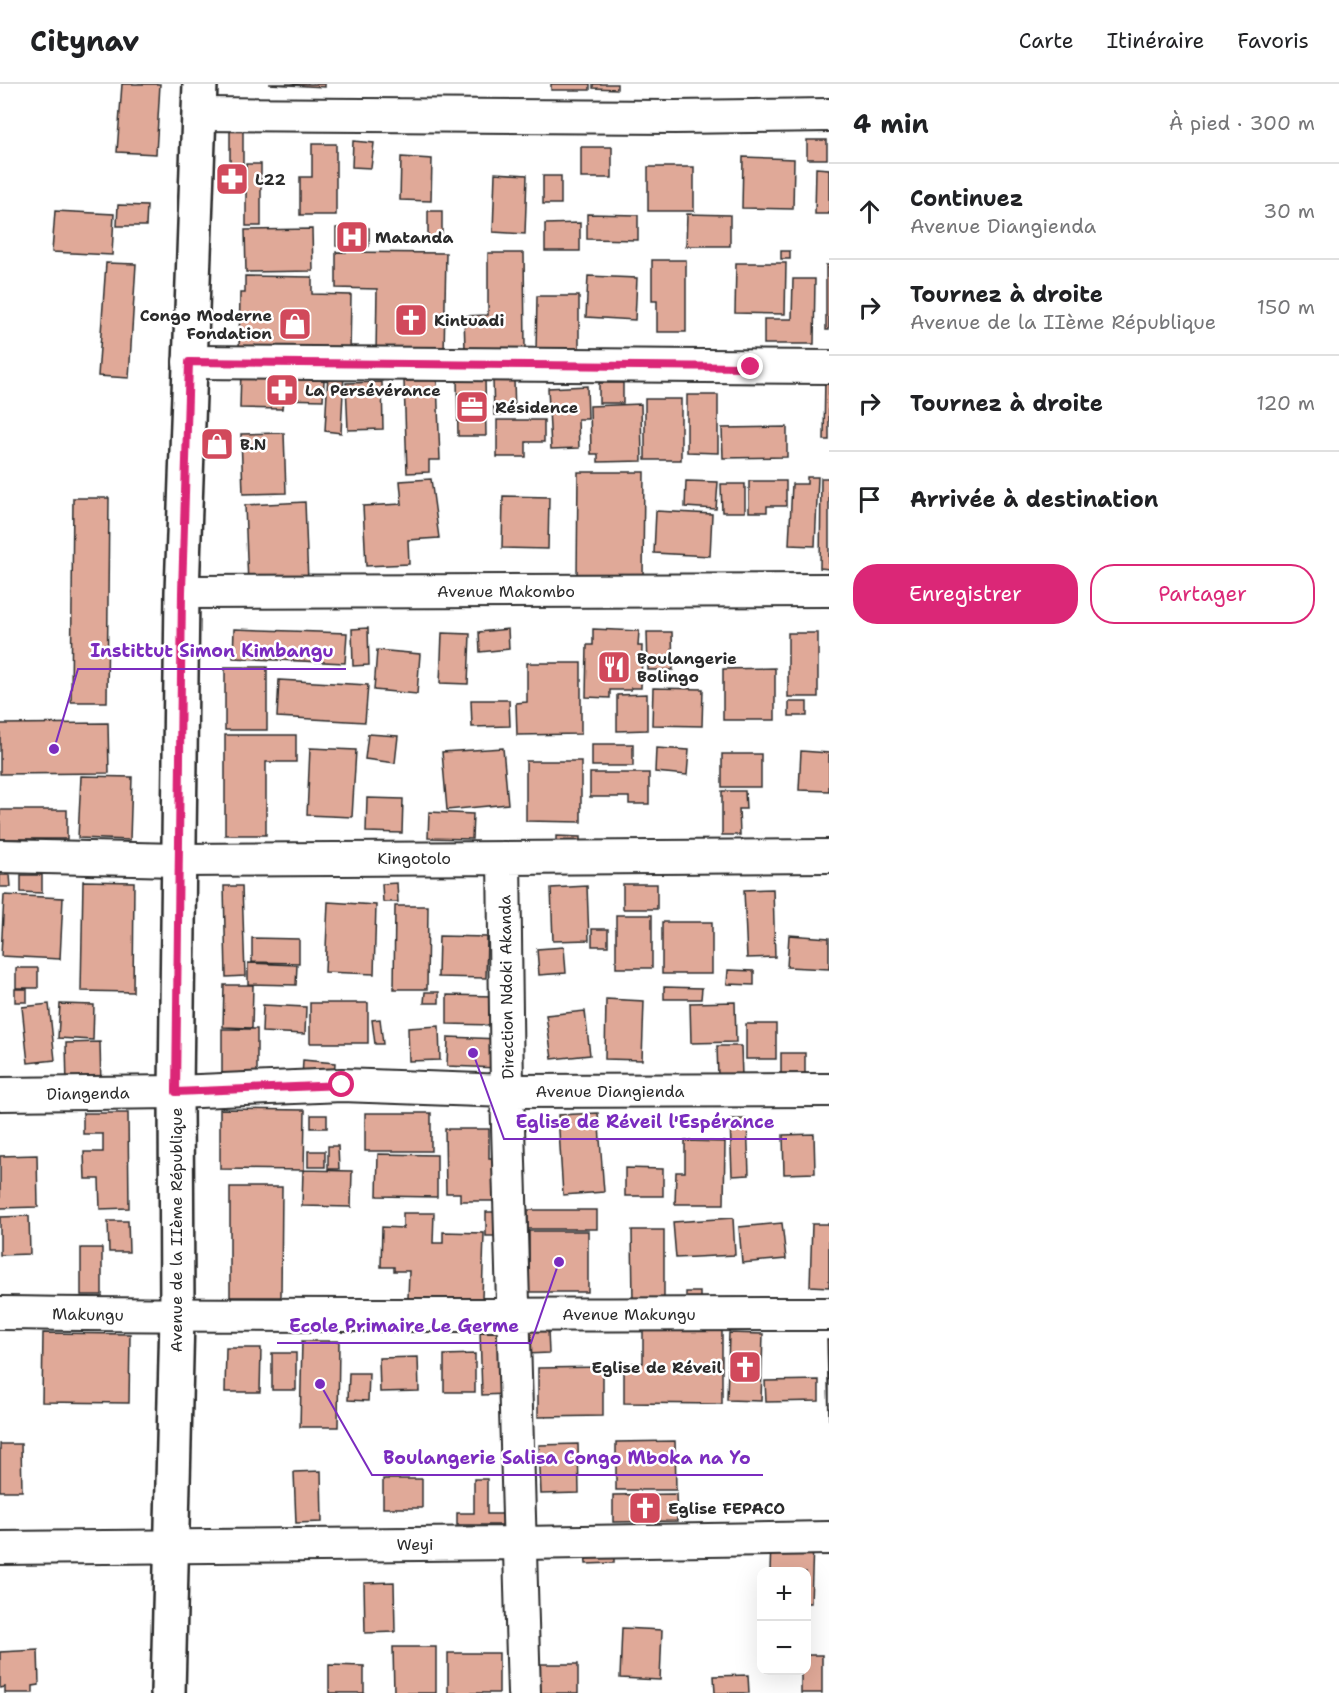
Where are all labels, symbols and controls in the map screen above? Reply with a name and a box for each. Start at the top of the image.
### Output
text: Citynav [30,22,139,60]
text: Carte [1019,27,1074,55]
text: Itinéraire [1107,27,1204,55]
text: Favoris [1237,27,1309,55]
text: 4 min [853,106,929,141]
text: À pied · 300 m [1169,110,1315,136]
pharmacy icon: L22 [214,161,250,197]
place label: L22 [255,169,286,190]
text: Continuez [910,184,1023,213]
icon: ahead [853,195,886,228]
text: 30 m [1263,198,1315,224]
text: Avenue Diangienda [910,213,1096,239]
hospital icon: Matanda [334,219,370,255]
place label: Matanda [375,227,454,248]
text: Tournez à droite [910,280,1103,309]
icon: right [853,291,886,324]
text: 150 m [1257,294,1315,320]
church icon: Kintuadi [393,302,429,338]
place label: Congo Moderne Fondation [140,305,272,344]
shop icon: Congo Moderne Fondation [277,306,313,342]
text: Avenue de la IIème République [910,309,1216,335]
place label: Kintuadi [434,310,504,331]
route end [737,353,763,379]
pharmacy icon: La Persévérance [264,372,300,408]
place label: La Persévérance [305,380,441,401]
icon: right [853,387,886,420]
office icon: Résidence [454,389,490,425]
text: Tournez à droite [910,389,1103,418]
text: 120 m [1256,390,1315,416]
place label: Résidence [495,397,579,418]
shop icon: B.N [199,426,235,462]
place label: B.N [240,434,266,455]
icon: arrive [853,483,886,516]
text: Arrivée à destination [910,485,1158,514]
button: Enregistrer [853,564,1078,624]
button: Partager [1090,564,1315,624]
street label: Avenue Makombo [437,581,575,602]
callout: Instittut Simon Kimbangu [78,633,346,669]
text: Instittut Simon Kimbangu [90,639,334,663]
place label: Boulangerie Bolingo [637,648,737,687]
restaurant icon: Boulangerie Bolingo [596,649,632,685]
street label: Kingotolo [377,848,451,869]
street label: Direction Ndoki Akanda [494,895,519,1079]
route start [328,1071,354,1097]
street label: Avenue Diangienda [535,1081,685,1102]
street label: Diangenda [46,1082,130,1105]
callout: Eglise de Réveil l'Espérance [504,1103,787,1139]
street label: Avenue de la IIème République [166,1108,187,1352]
text: Eglise de Réveil l'Espérance [515,1110,775,1134]
street label: Makungu [52,1303,124,1326]
street label: Avenue Makungu [562,1304,696,1325]
callout: Ecole Primaire Le Germe [277,1307,531,1343]
text: Ecole Primaire Le Germe [289,1314,519,1338]
church icon: Eglise de Réveil [727,1349,763,1385]
place label: Eglise de Réveil [592,1357,722,1378]
callout: Boulangerie Salisa Congo Mboka na Yo [372,1439,763,1475]
text: Boulangerie Salisa Congo Mboka na Yo [383,1446,751,1470]
church icon: Eglise FEPACO [627,1490,663,1526]
place label: Eglise FEPACO [668,1498,785,1519]
street label: Weyi [396,1534,434,1555]
map controls [757,1567,811,1675]
button: + [757,1567,811,1621]
button: − [757,1621,811,1675]

